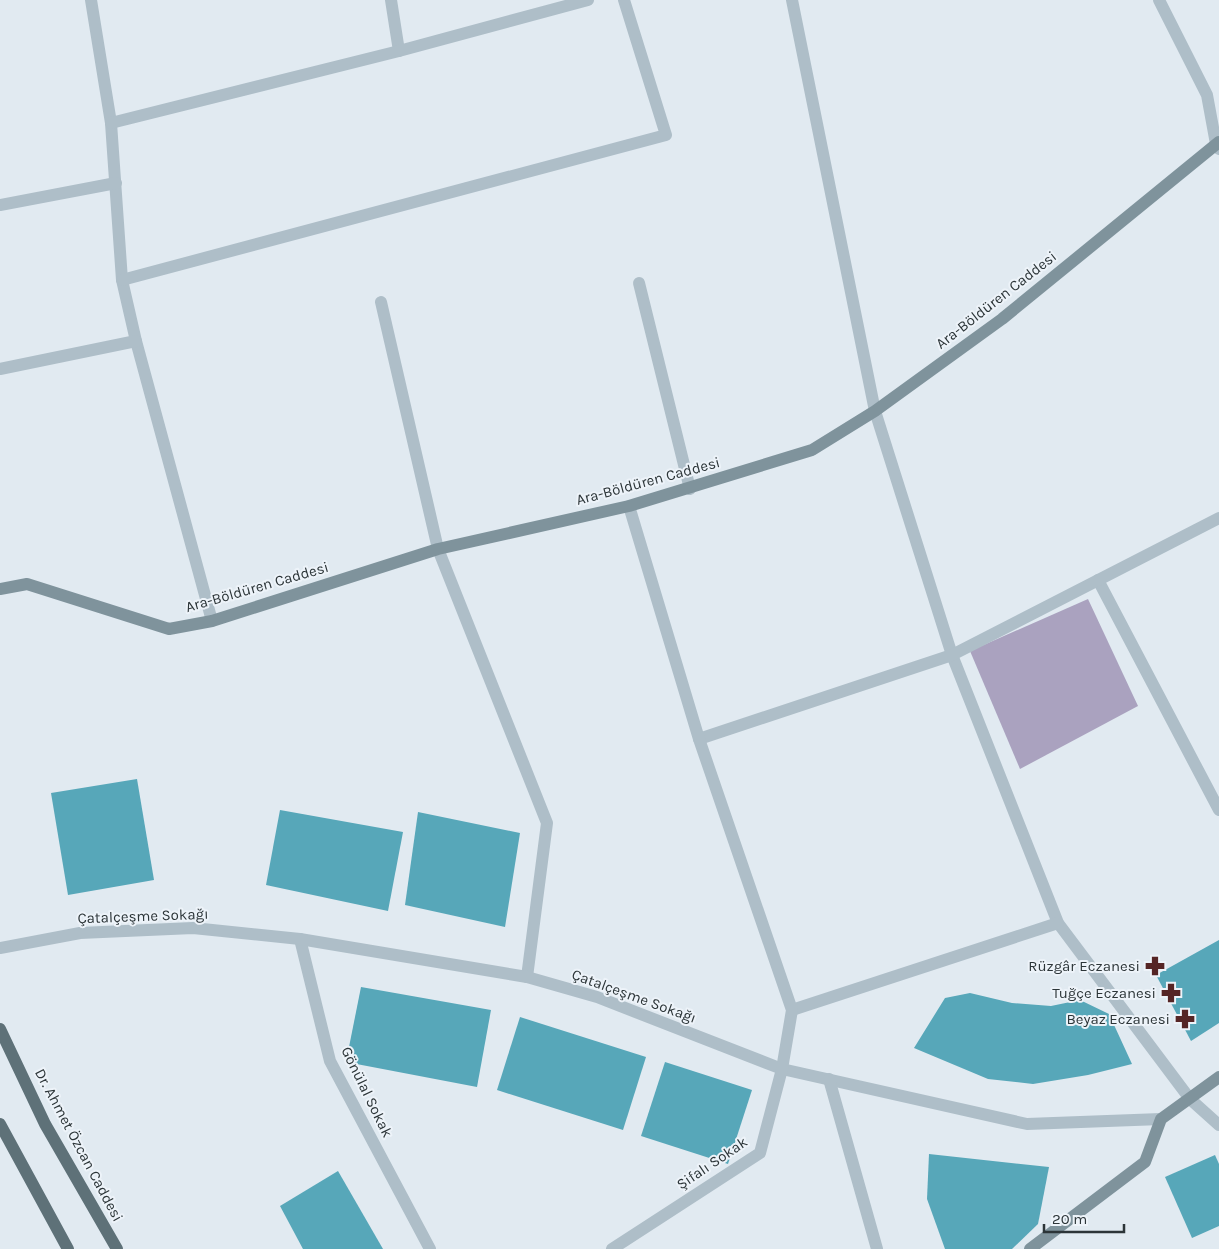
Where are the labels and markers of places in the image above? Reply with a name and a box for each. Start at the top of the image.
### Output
pharmacy icon: Rüzgâr Eczanesi [1144,955,1166,977]
place label: Rüzgâr Eczanesi [1028,957,1140,975]
pharmacy icon: Tuğçe Eczanesi [1160,982,1182,1004]
place label: Tuğçe Eczanesi [1052,984,1156,1002]
pharmacy icon: Beyaz Eczanesi [1174,1008,1196,1030]
place label: Beyaz Eczanesi [1066,1010,1170,1028]

